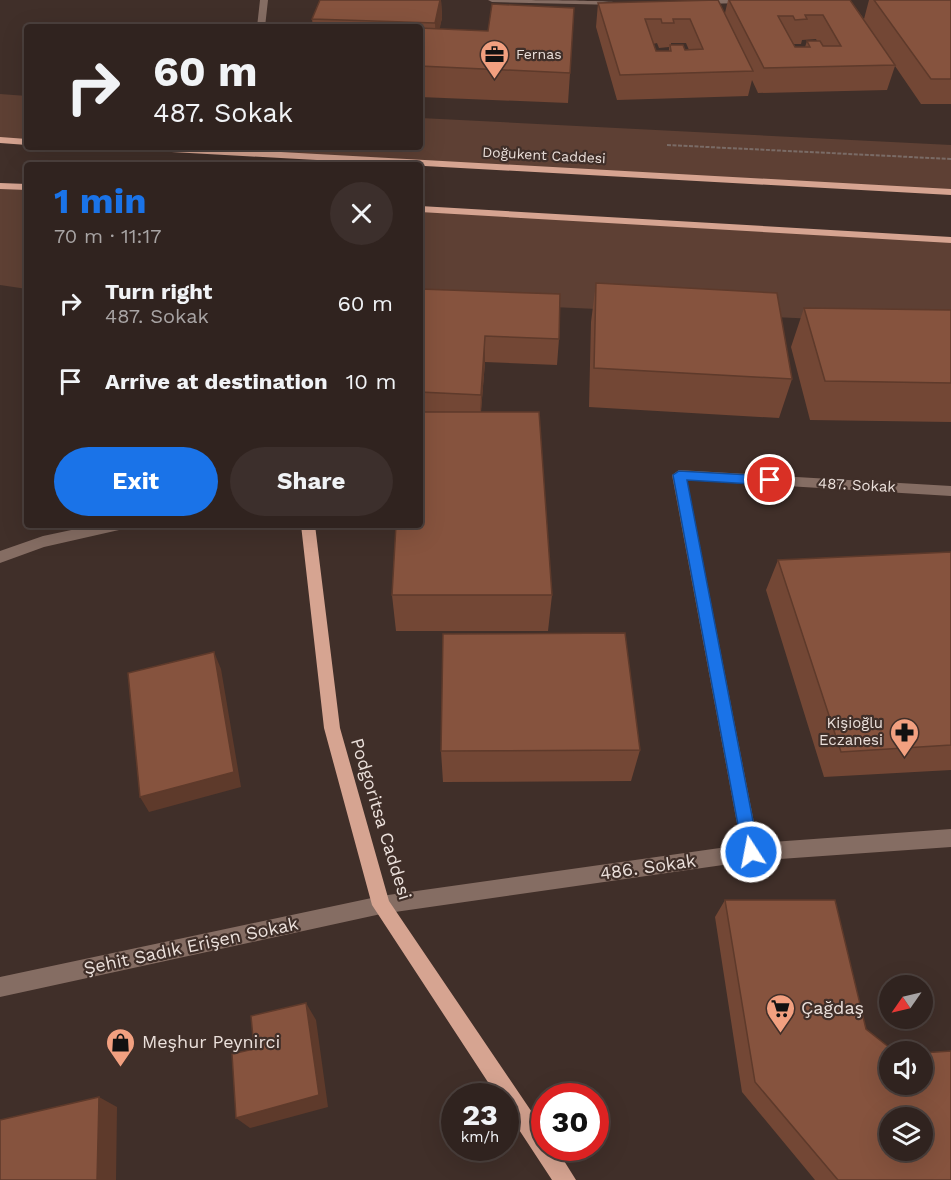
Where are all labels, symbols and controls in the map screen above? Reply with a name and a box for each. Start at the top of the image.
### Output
office icon: Fernas [479,38,511,80]
place label: Fernas [516,46,562,62]
text: 60 m [153,47,257,96]
icon: right [54,48,132,126]
text: 487. Sokak [153,97,293,129]
street label: Doğukent Caddesi [482,144,606,166]
text: 1 min [54,180,146,222]
button: close [330,182,393,245]
text: 70 m · 11:17 [54,224,161,248]
text: Turn right [105,279,212,304]
icon: right [54,287,87,320]
text: 60 m [337,291,393,316]
text: 487. Sokak [105,304,209,328]
icon: arrive [54,365,87,398]
text: Arrive at destination [105,369,328,394]
text: 10 m [346,369,396,394]
button: Exit [54,447,218,516]
button: Share [230,447,393,516]
pin [744,454,795,505]
icon: arrive [753,463,786,496]
street label: 487. Sokak [818,474,897,496]
place label: Kişioğlu Eczanesi [819,714,883,749]
pharmacy icon: Kişioğlu Eczanesi [888,716,920,758]
street label: Podgoritsa Caddesi [347,735,416,902]
position arrow [719,820,783,884]
street label: 486. Sokak [599,849,697,884]
street label: Şehit Sadık Erişen Sokak [82,913,300,979]
north arrow [879,975,933,1029]
map controls [879,975,933,1161]
supermarket icon: Çağdaş [764,992,796,1034]
place label: Çağdaş [801,997,864,1018]
shop icon: Meşhur Peynirci [105,1026,137,1068]
place label: Meşhur Peynirci [142,1031,280,1052]
button: sound [879,1041,933,1095]
speed limit sign: 30 [531,1083,609,1161]
text: 23 [462,1097,498,1132]
button: layers [879,1107,933,1161]
text: km/h [461,1128,499,1146]

